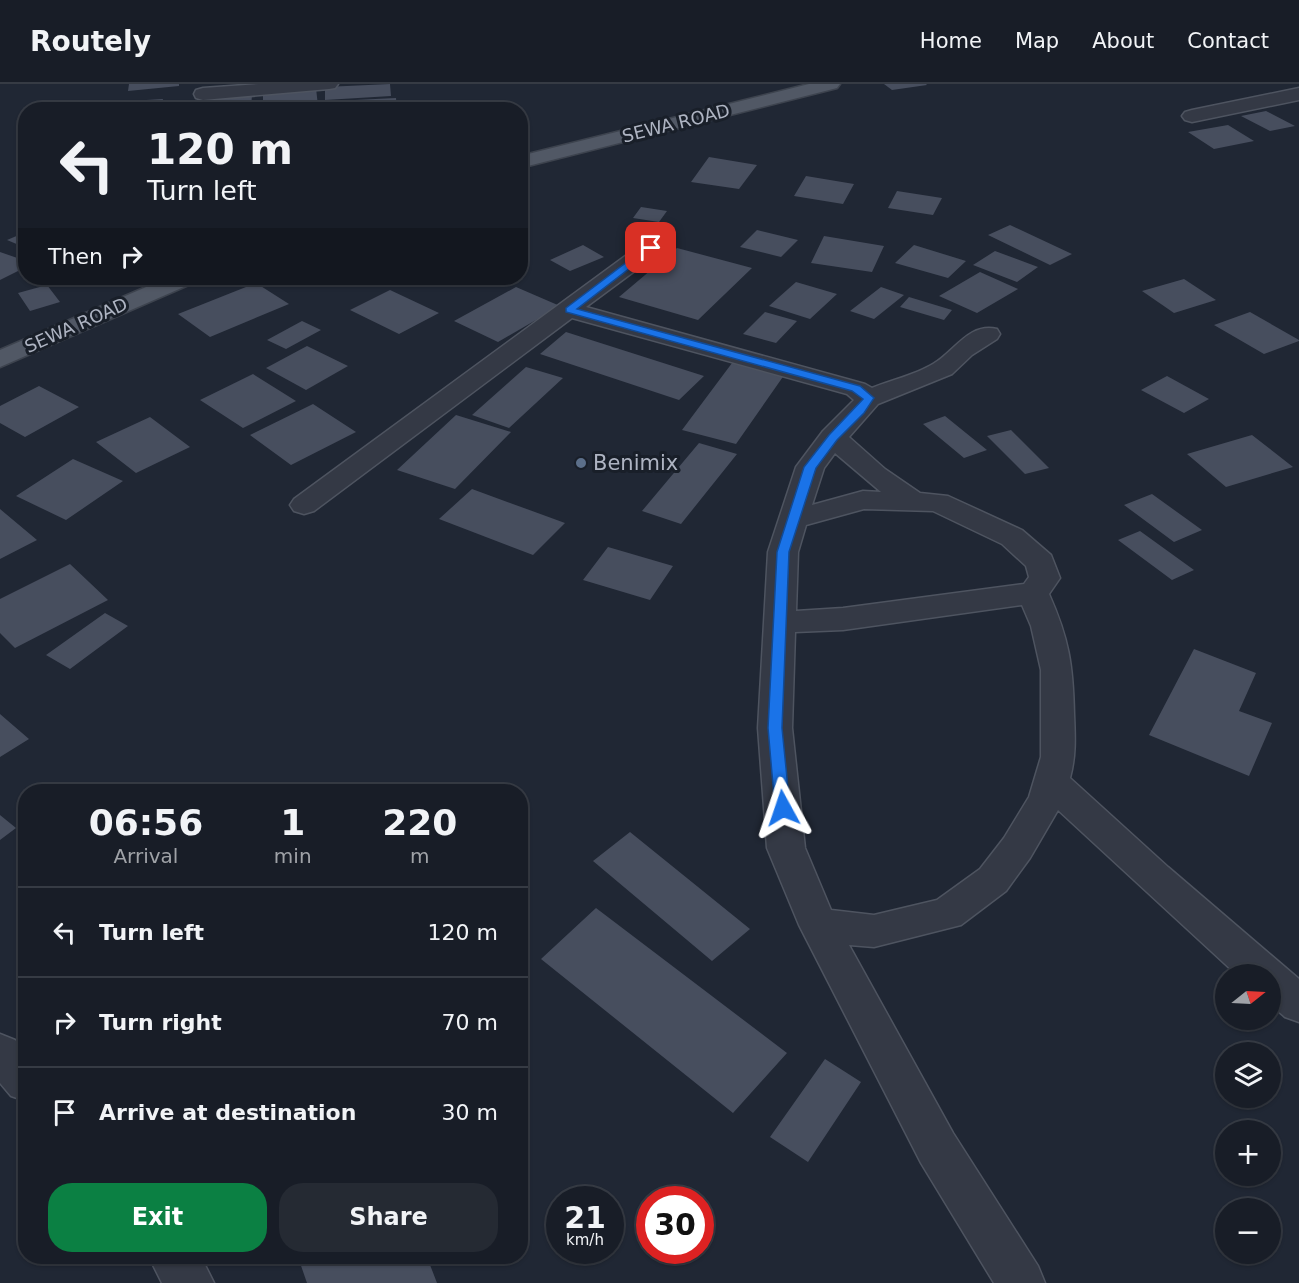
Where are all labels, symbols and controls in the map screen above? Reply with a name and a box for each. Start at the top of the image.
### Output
text: Routely [30,25,151,58]
text: Home [920,29,982,53]
text: Map [1015,29,1059,53]
text: About [1092,29,1154,53]
text: Contact [1187,29,1269,53]
street label: SEWA ROAD [620,99,732,147]
text: 120 m [147,125,293,174]
icon: left [48,126,126,204]
text: Turn left [147,175,257,206]
pin [625,222,676,273]
icon: arrive [634,231,667,264]
icon: right [115,240,148,273]
text: Then [48,244,103,269]
street label: SEWA ROAD [21,293,131,357]
place label: Benimix [593,451,678,475]
marker: Benimix [574,456,588,470]
position arrow [751,776,815,840]
text: 06:56 [89,802,203,843]
text: 1 [280,802,305,843]
text: 220 [382,802,457,843]
text: Arrival [113,844,178,868]
text: min [274,844,312,868]
text: m [410,844,430,868]
icon: left [48,916,81,949]
text: Turn left [99,920,204,945]
text: 120 m [428,920,498,945]
north arrow [1215,964,1281,1030]
map controls [1215,964,1281,1264]
icon: right [48,1006,81,1039]
text: Turn right [99,1010,222,1035]
text: 70 m [442,1010,498,1035]
button: layers [1215,1042,1281,1108]
icon: arrive [48,1096,81,1129]
text: Arrive at destination [99,1100,356,1125]
text: 30 m [442,1100,498,1125]
button: + [1215,1120,1281,1186]
button: Exit [48,1183,267,1252]
button: Share [279,1183,498,1252]
speed limit sign: 30 [636,1186,714,1264]
button: − [1215,1198,1281,1264]
text: 21 [564,1200,606,1235]
text: km/h [566,1231,604,1249]

